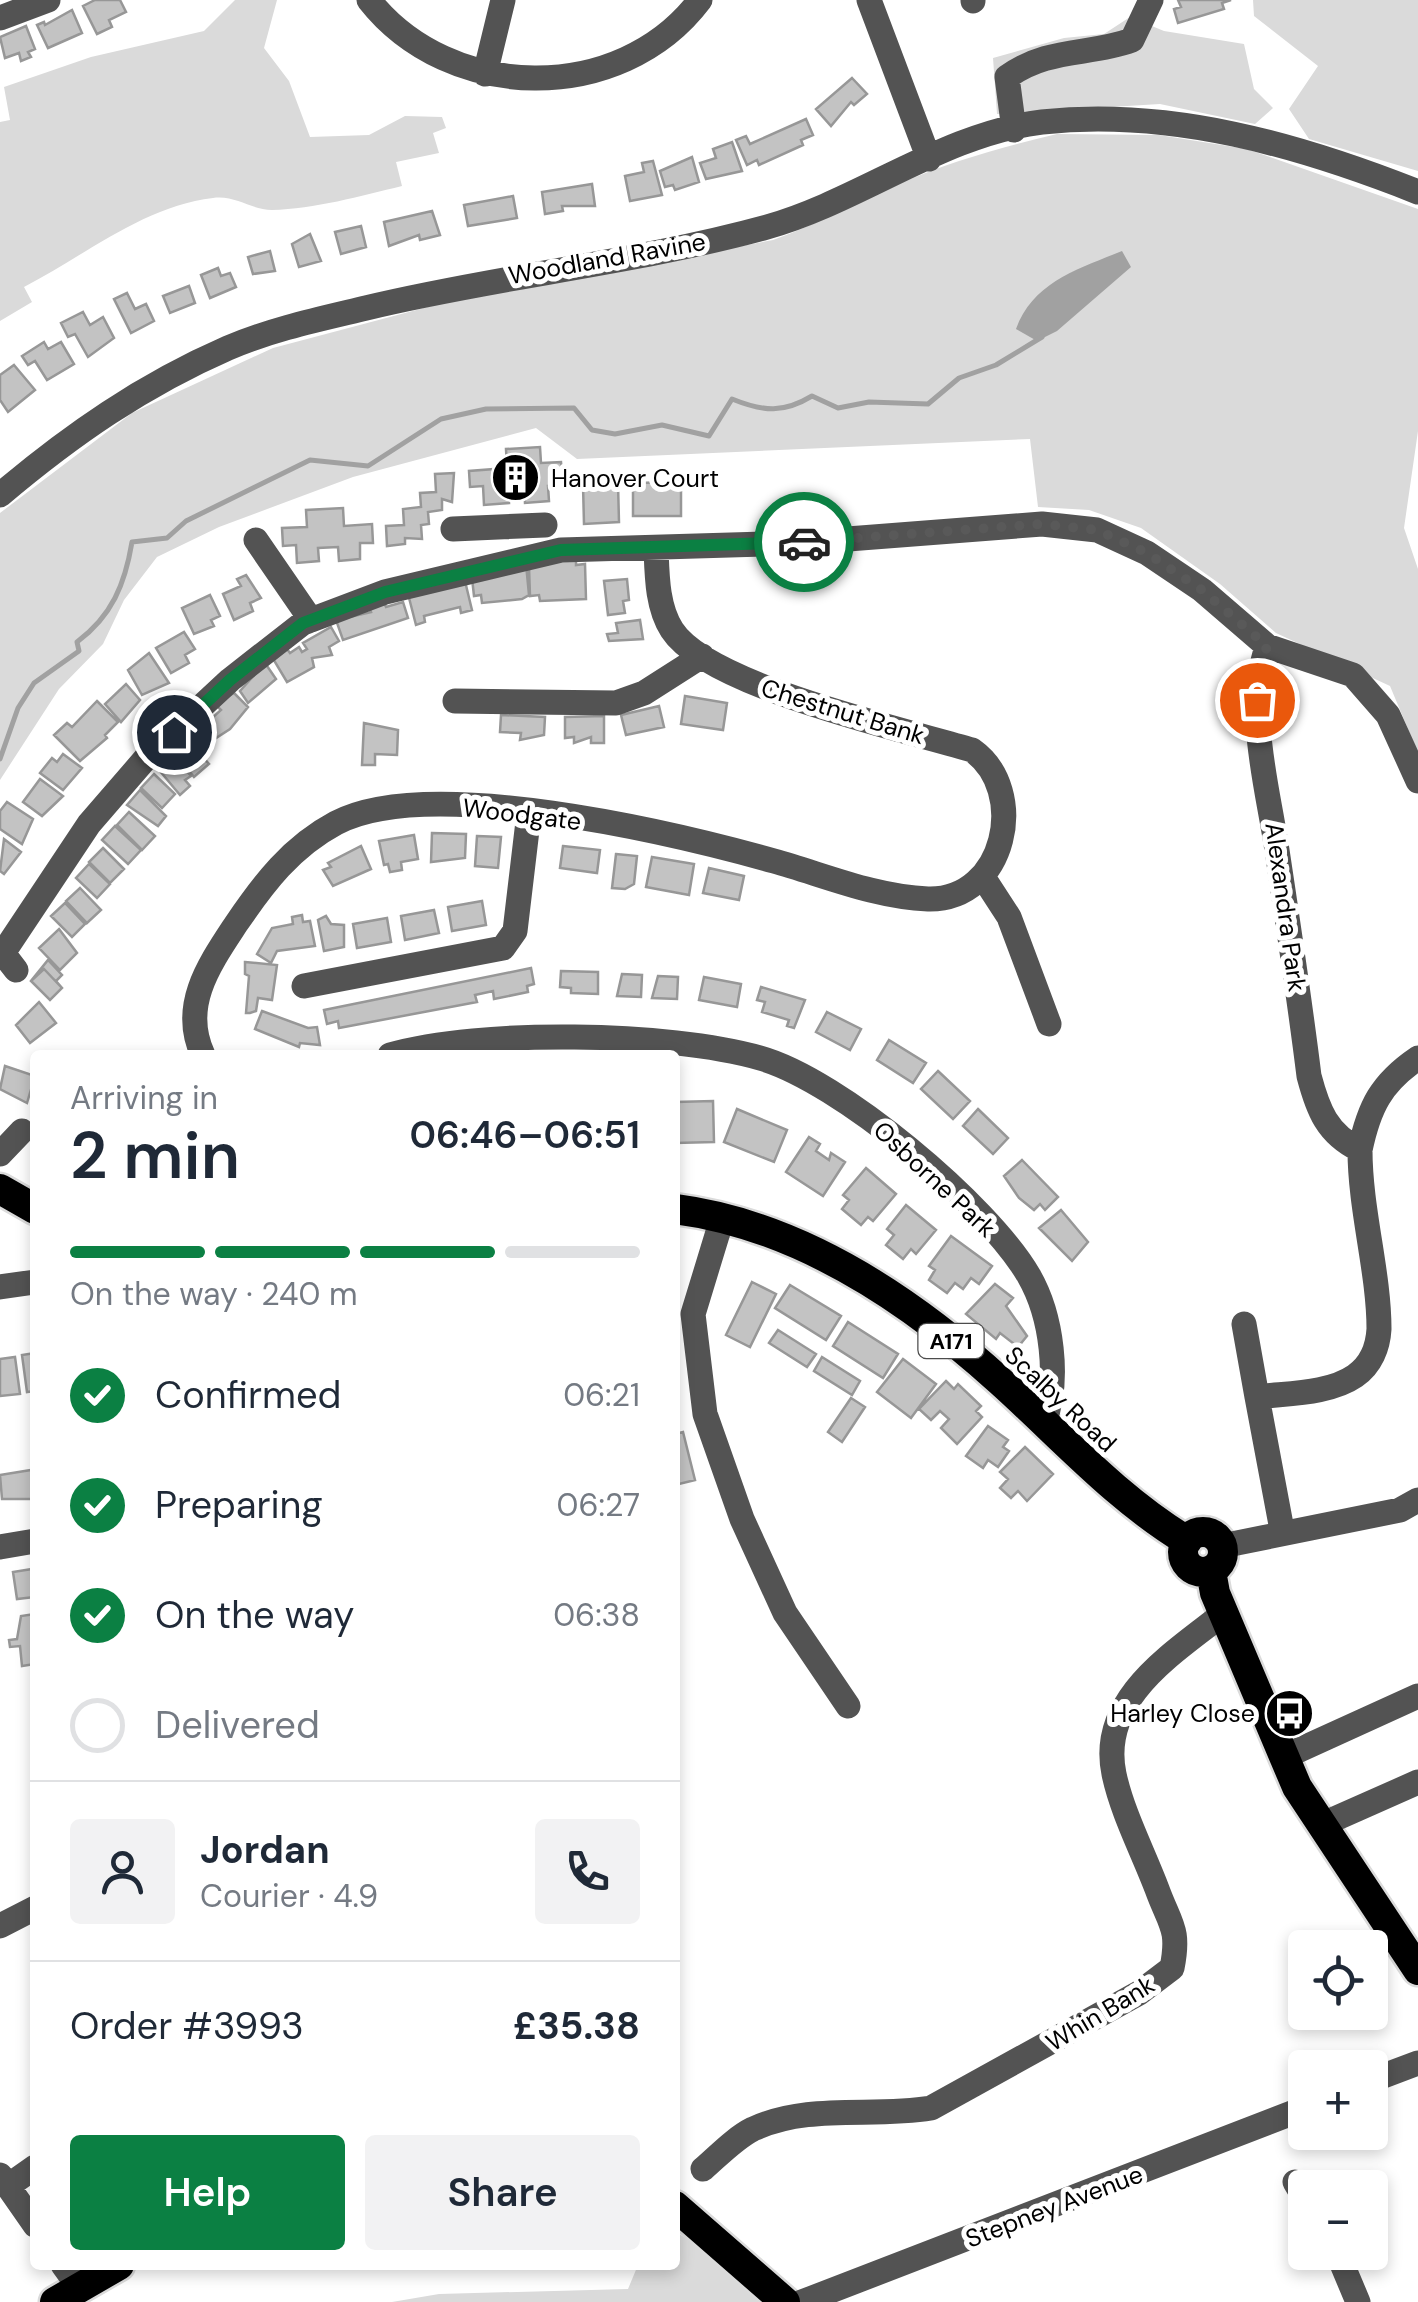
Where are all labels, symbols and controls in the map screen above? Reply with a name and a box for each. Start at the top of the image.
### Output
street label: Woodland Ravine [506,225,708,292]
building icon: Hanover Court [490,452,542,504]
place label: Hanover Court [551,462,719,495]
courier [754,492,854,592]
icon: car [777,515,832,570]
pin [1215,658,1300,743]
street label: Chestnut Bank [757,671,929,752]
icon: bag [1230,673,1285,728]
pin [132,690,217,775]
icon: home [147,705,202,760]
street label: Woodgate [461,791,583,838]
street label: Alexandra Park [1257,820,1314,994]
text: Arriving in [70,1077,218,1119]
text: 06:46–06:51 [410,1110,640,1160]
text: 2 min [70,1114,240,1198]
street label: Osborne Park [866,1114,1003,1245]
text: On the way · 240 m [70,1273,357,1315]
road number: A171 [918,1324,984,1358]
street label: Scalby Road [998,1339,1124,1460]
icon: check [70,1368,125,1423]
text: Confirmed [155,1370,341,1420]
text: 06:21 [563,1374,640,1416]
icon: check [70,1478,125,1533]
text: Preparing [155,1480,323,1530]
text: 06:27 [557,1484,640,1526]
icon: check [70,1588,125,1643]
text: On the way [155,1590,354,1640]
text: 06:38 [553,1594,640,1636]
bus stop icon: Harley Close [1264,1687,1316,1739]
place label: Harley Close [1110,1697,1255,1730]
text: Delivered [155,1700,320,1750]
button: person [70,1819,175,1924]
button: phone [535,1819,640,1924]
text: Jordan [200,1825,330,1875]
text: Courier · 4.9 [200,1875,378,1917]
map controls [1288,1930,1388,2270]
button: locate [1288,1930,1388,2030]
street label: Whin Bank [1040,1968,1161,2059]
text: Order #3993 [70,2001,304,2051]
text: £35.38 [513,2001,640,2051]
button: + [1288,2050,1388,2150]
button: Help [70,2135,345,2250]
button: Share [365,2135,640,2250]
street label: Stepney Avenue [961,2157,1148,2255]
button: − [1288,2170,1388,2270]

